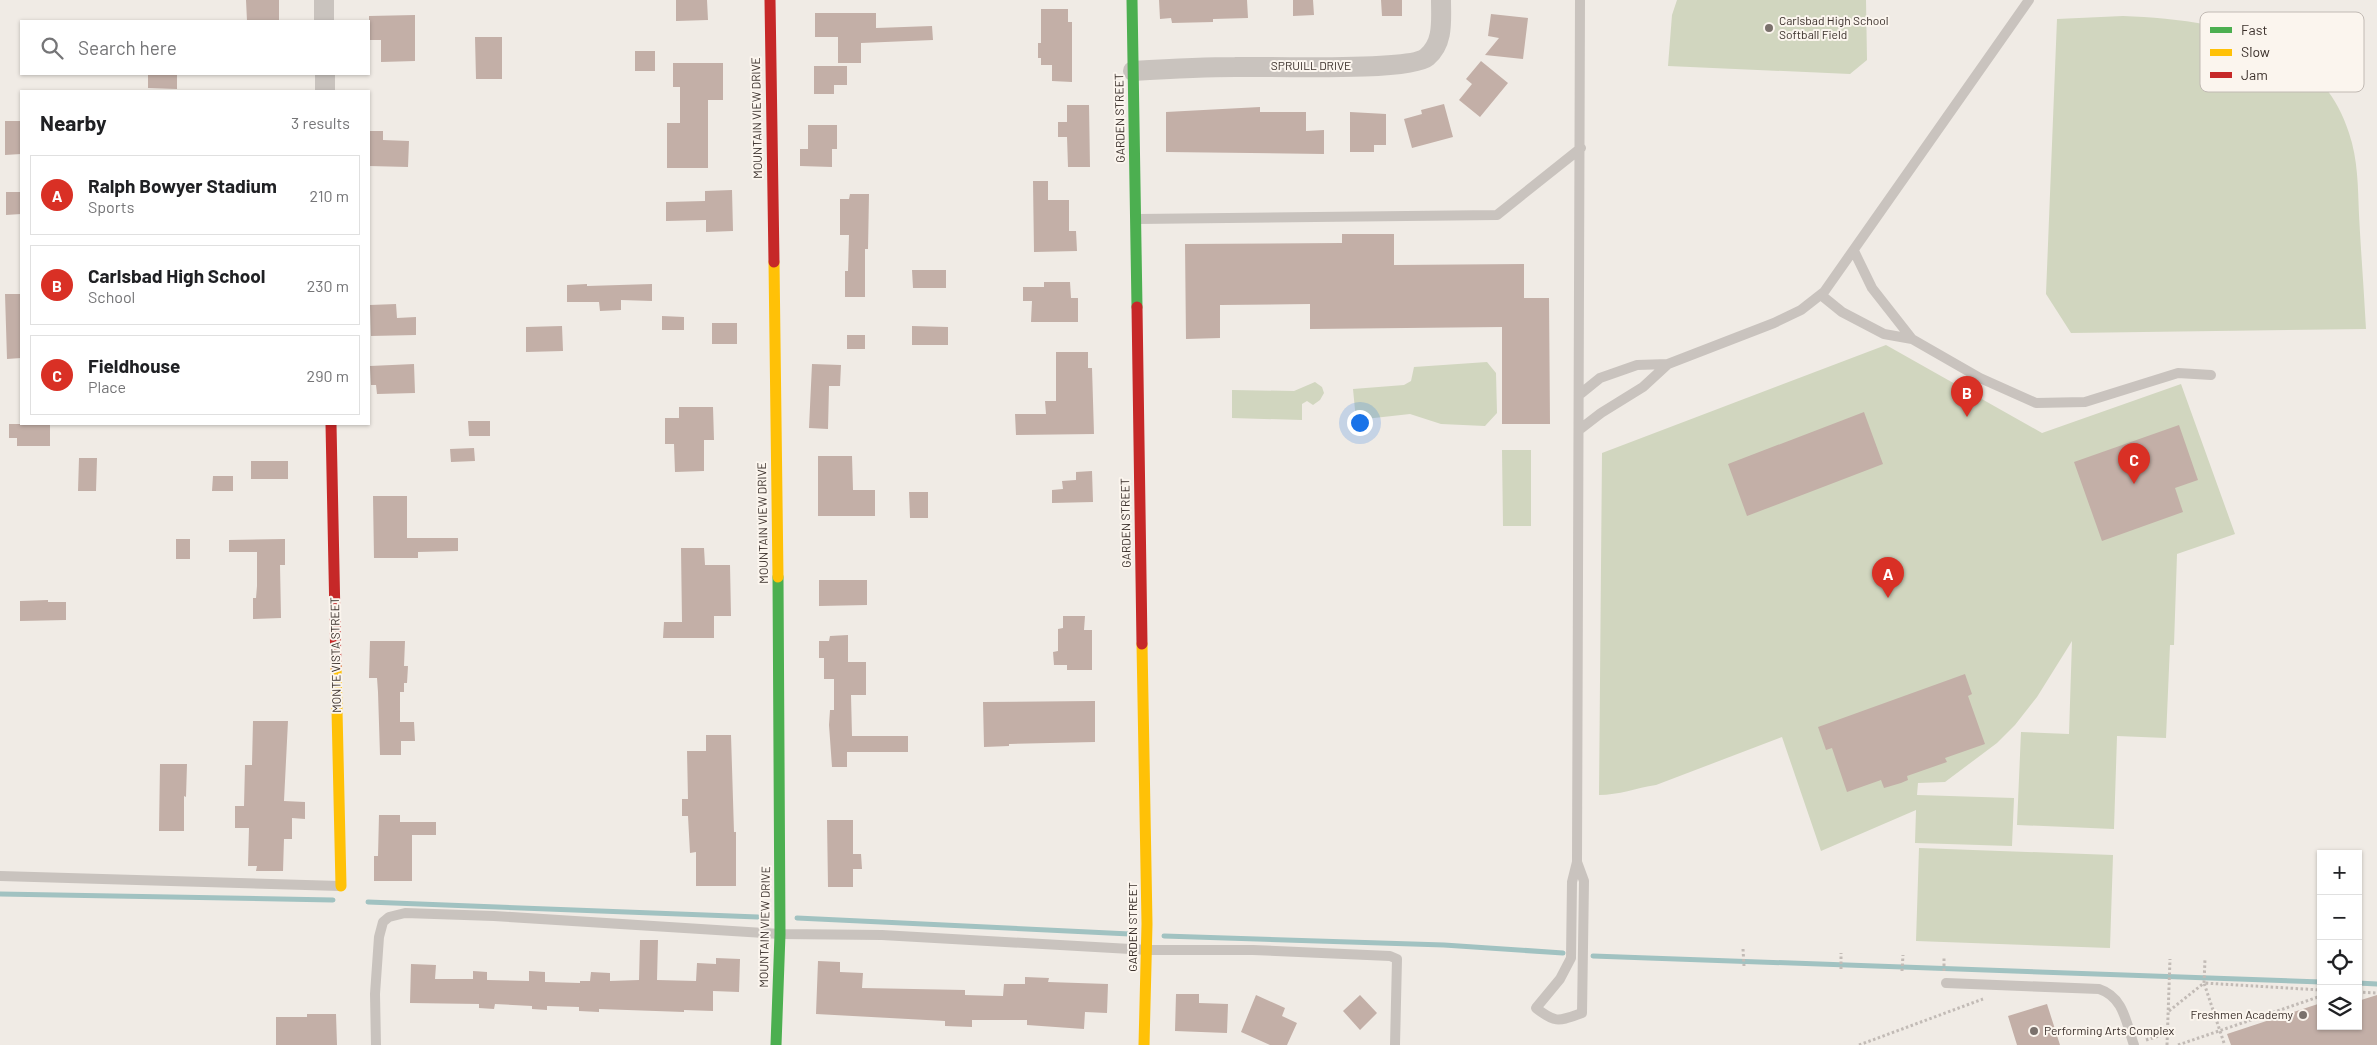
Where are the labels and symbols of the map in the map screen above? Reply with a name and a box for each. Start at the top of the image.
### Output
legend [2200,12,2364,92]
place label: Carlsbad High School Softball Field [1779,13,1889,41]
text: Fast [2241,21,2267,38]
marker: Carlsbad High School Softball Field [1763,22,1775,34]
text: Slow [2241,43,2270,60]
street label: MOUNTAIN VIEW DRIVE [748,57,764,179]
street label: SPRUILL DRIVE [1271,58,1351,72]
text: Jam [2241,66,2268,83]
street label: GARDEN STREET [1111,73,1127,163]
pin: B [1951,376,1983,417]
your location [1347,410,1373,436]
pin: C [2118,443,2150,484]
street label: MOUNTAIN VIEW DRIVE [754,462,770,584]
street label: GARDEN STREET [1117,478,1133,568]
pin: A [1872,557,1904,598]
street label: MONTE VISTA STREET [327,597,343,713]
street label: MOUNTAIN VIEW DRIVE [756,866,772,988]
street label: GARDEN STREET [1125,882,1139,972]
place label: Freshmen Academy [2191,1007,2293,1021]
marker: Freshmen Academy [2297,1009,2309,1021]
place label: Performing Arts Complex [2044,1023,2174,1037]
marker: Performing Arts Complex [2028,1025,2040,1037]

